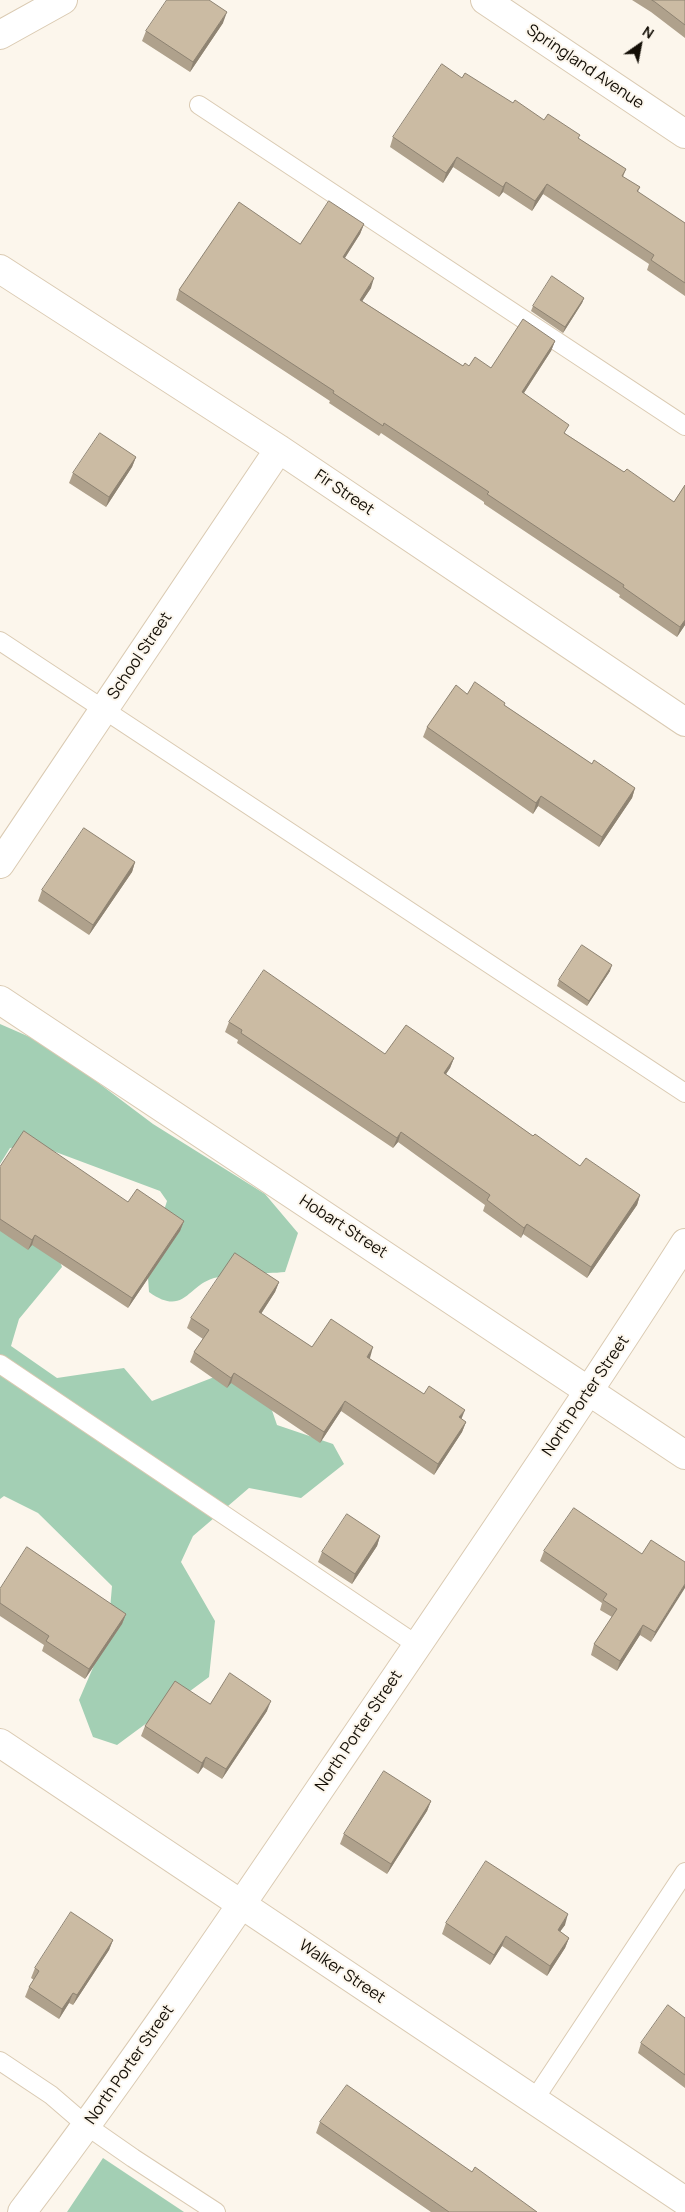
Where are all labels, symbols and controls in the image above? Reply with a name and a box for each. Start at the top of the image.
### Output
north arrow [615,20,665,70]
street label: Springland Avenue [523,21,647,113]
text: N [639,21,658,43]
street label: Fir Street [311,466,377,520]
street label: School Street [104,609,176,703]
street label: Hobart Street [295,1191,391,1263]
street label: North Porter Street [538,1332,634,1460]
street label: North Porter Street [311,1667,407,1795]
street label: Walker Street [295,1936,389,2008]
street label: North Porter Street [82,2002,178,2128]

